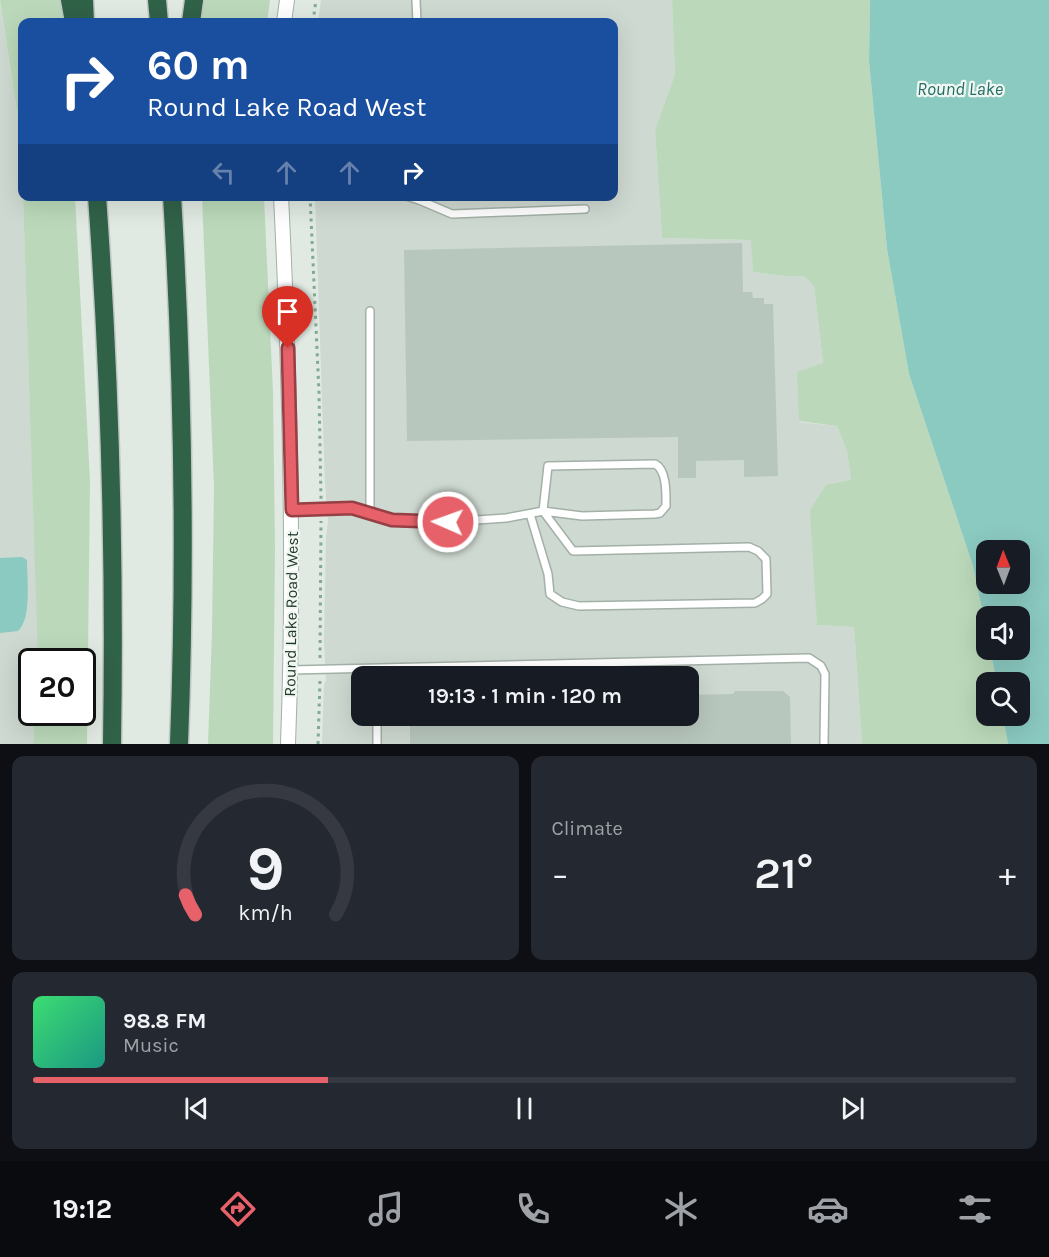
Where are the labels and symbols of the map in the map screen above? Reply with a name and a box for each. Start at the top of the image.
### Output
water label: Round Lake [917,78,1003,100]
pin [262,286,313,348]
position arrow [416,490,480,554]
street label: Round Lake Road West [280,531,302,697]
north arrow [976,540,1030,594]
speed limit sign: 20 [18,648,96,726]

